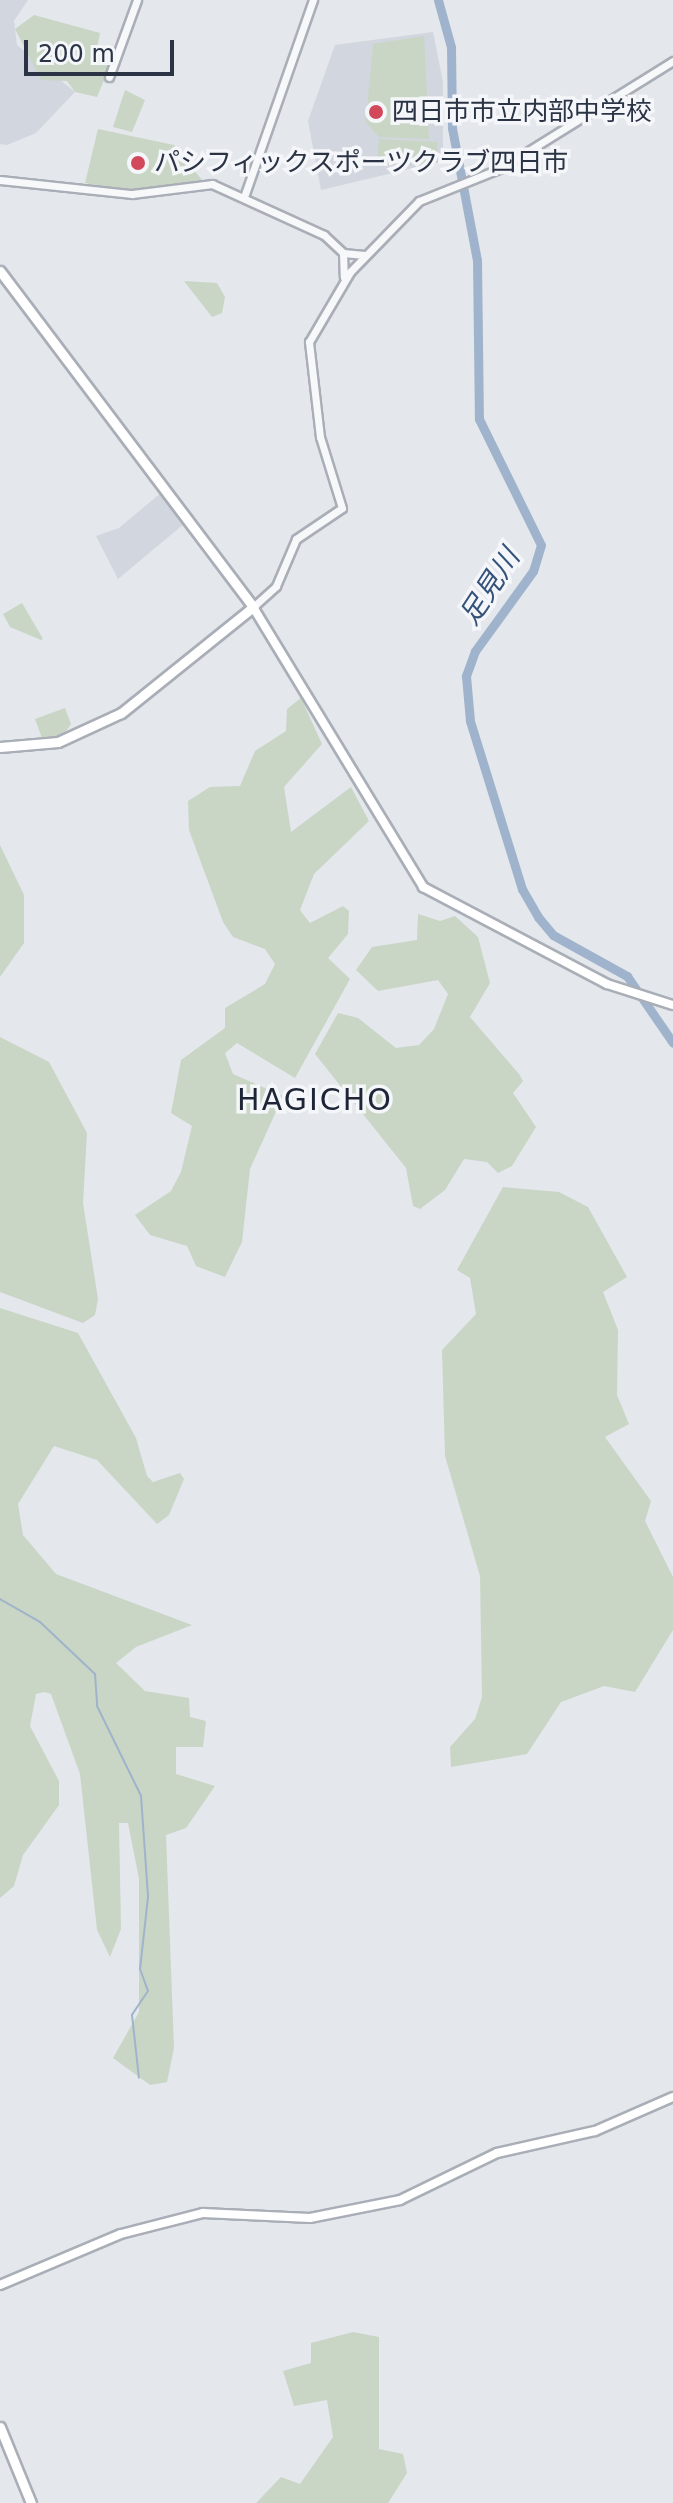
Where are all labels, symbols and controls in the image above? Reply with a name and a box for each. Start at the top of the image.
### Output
scale bar [28,24,178,74]
text: 200 m [38,40,115,68]
place label: 四日市市立内部中学校 [392,96,652,128]
marker: 四日市市立内部中学校 [367,103,385,121]
place label: パシフィックスポーツクラブ四日市 [154,147,570,179]
marker: パシフィックスポーツクラブ四日市 [129,154,147,172]
water label: 足見川 [453,543,527,631]
district label: HAGICHO [237,1082,393,1118]

